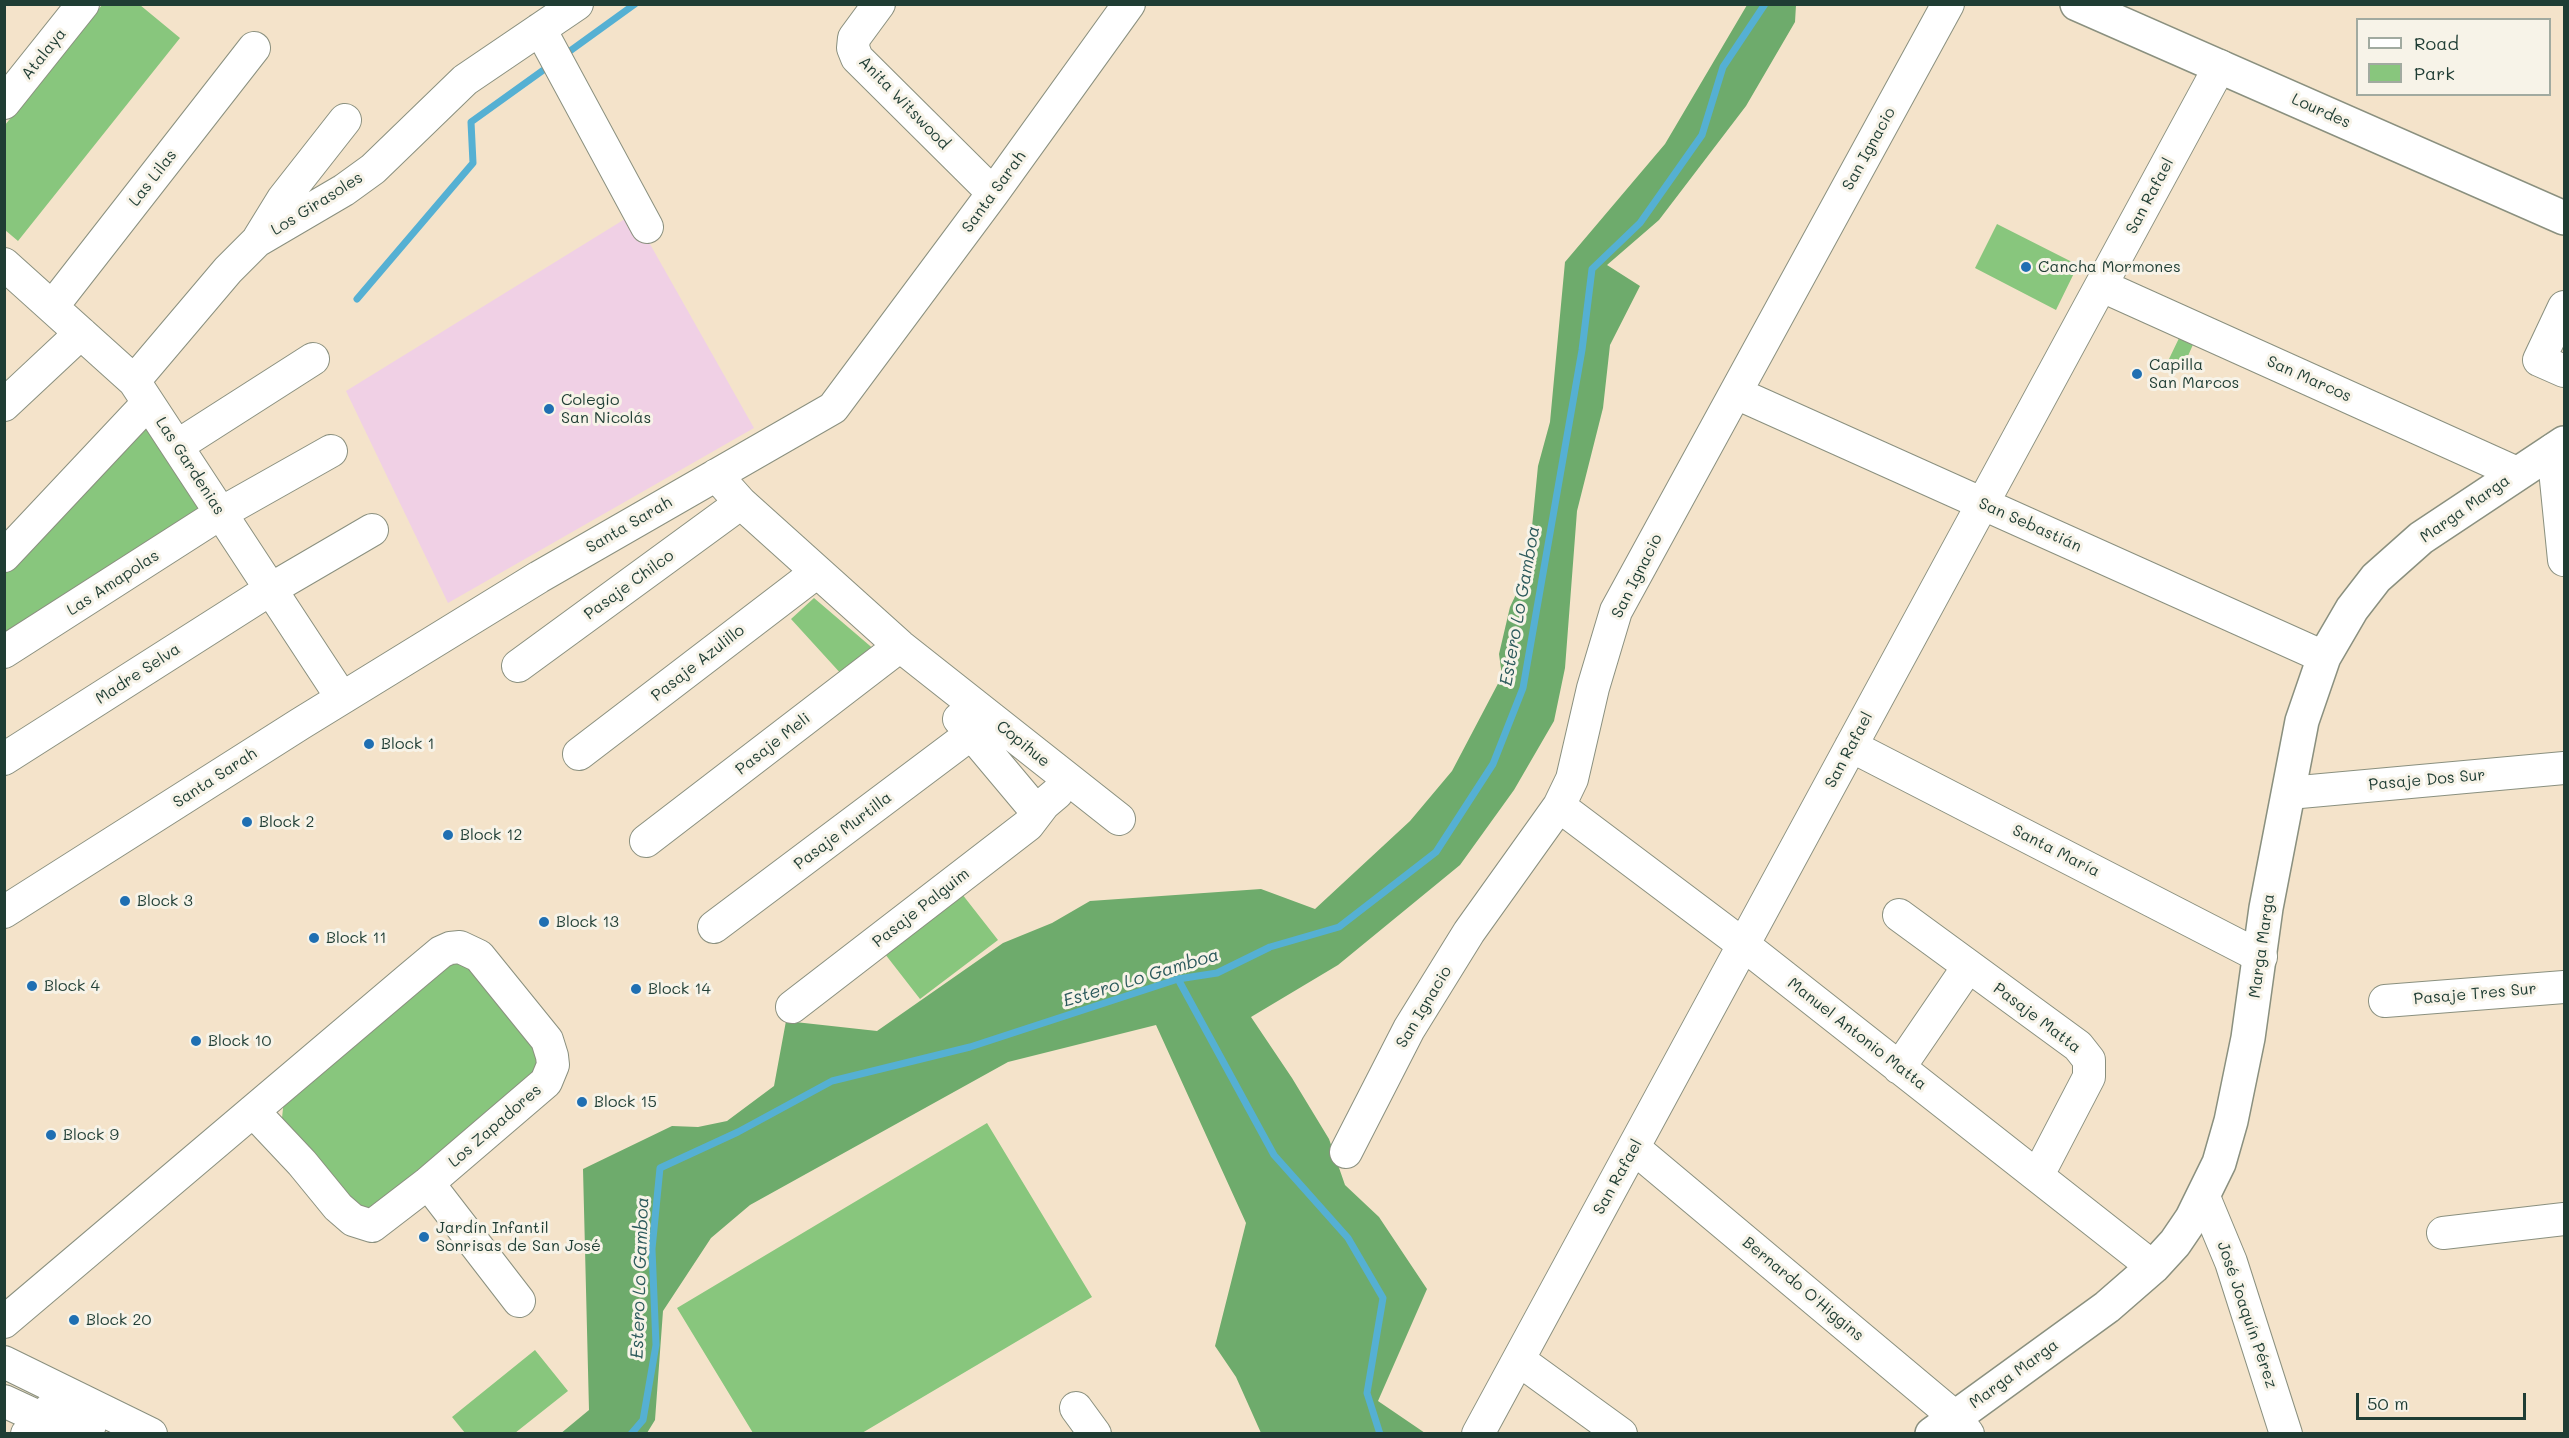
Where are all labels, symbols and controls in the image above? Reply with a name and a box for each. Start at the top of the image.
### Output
legend [2356,18,2551,96]
street label: Atalaya [18,24,70,84]
text: Road [2414,31,2459,55]
street label: Anita Witswood [855,52,953,154]
text: Park [2414,61,2455,85]
street label: Lourdes [2289,90,2353,132]
street label: San Ignacio [1838,104,1900,194]
street label: Las Lilas [125,146,181,210]
street label: Santa Sarah [958,148,1030,236]
street label: San Rafael [2122,155,2178,237]
street label: Los Girasoles [268,168,366,240]
place label: Cancha Mormones [2038,257,2181,277]
marker: Cancha Mormones [2019,260,2033,274]
street label: San Marcos [2264,352,2354,406]
place label: Capilla San Marcos [2149,355,2239,393]
marker: Capilla San Marcos [2130,367,2144,381]
place label: Colegio San Nicolás [561,390,651,428]
marker: Colegio San Nicolás [542,402,556,416]
street label: Las Gardenias [151,414,229,518]
street label: Marga Marga [2416,471,2514,547]
street label: Santa Sarah [583,493,675,557]
street label: San Sebastián [1976,494,2084,556]
water label: Estero Lo Gamboa [1495,524,1545,688]
street label: San Ignacio [1608,531,1666,621]
street label: Las Amapolas [63,546,163,620]
street label: Pasaje Chilco [580,546,678,624]
street label: Pasaje Azulillo [648,621,748,705]
street label: Madre Selva [92,639,184,709]
street label: Pasaje Meli [732,709,814,779]
street label: San Rafael [1821,709,1877,791]
street label: Copihue [992,717,1054,771]
place label: Block 1 [381,734,435,754]
marker: Block 1 [362,737,376,751]
street label: Santa Sarah [170,744,260,812]
street label: Pasaje Dos Sur [2368,765,2486,795]
street label: Pasaje Murtilla [790,788,896,874]
place label: Block 2 [259,812,314,832]
marker: Block 2 [240,815,254,829]
street label: Santa María [2009,821,2103,881]
place label: Block 12 [460,825,523,845]
marker: Block 12 [441,828,455,842]
street label: Pasaje Palguim [869,864,973,952]
place label: Block 3 [137,891,193,911]
street label: Marga Marga [2245,893,2279,999]
marker: Block 3 [118,894,132,908]
place label: Block 13 [556,912,619,932]
marker: Block 13 [537,915,551,929]
place label: Block 11 [326,928,387,948]
marker: Block 11 [307,931,321,945]
water label: Estero Lo Gamboa [1061,944,1221,1012]
street label: San Ignacio [1392,963,1456,1051]
street label: Manuel Antonio Matta [1784,974,1930,1094]
place label: Block 4 [44,976,100,996]
marker: Block 4 [25,979,39,993]
place label: Block 14 [648,979,711,999]
street label: Pasaje Matta [1989,979,2085,1057]
street label: Pasaje Tres Sur [2413,979,2537,1009]
marker: Block 14 [629,982,643,996]
place label: Block 10 [208,1031,271,1051]
marker: Block 10 [189,1034,203,1048]
street label: Los Zapadores [445,1080,545,1172]
place label: Block 15 [594,1092,657,1112]
marker: Block 15 [575,1095,589,1109]
place label: Block 9 [63,1125,119,1145]
marker: Block 9 [44,1128,58,1142]
street label: San Rafael [1589,1136,1647,1218]
water label: Estero Lo Gamboa [626,1197,654,1359]
place label: Jardín Infantil Sonrisas de San José [436,1218,601,1256]
marker: Jardín Infantil Sonrisas de San José [417,1230,431,1244]
street label: Bernardo O'Higgins [1739,1233,1867,1345]
street label: José Joaquín Pérez [2213,1239,2281,1391]
place label: Block 20 [86,1310,151,1330]
marker: Block 20 [67,1313,81,1327]
street label: Marga Marga [1966,1335,2062,1413]
scale bar [2359,1381,2528,1419]
text: 50 m [2367,1391,2409,1415]

